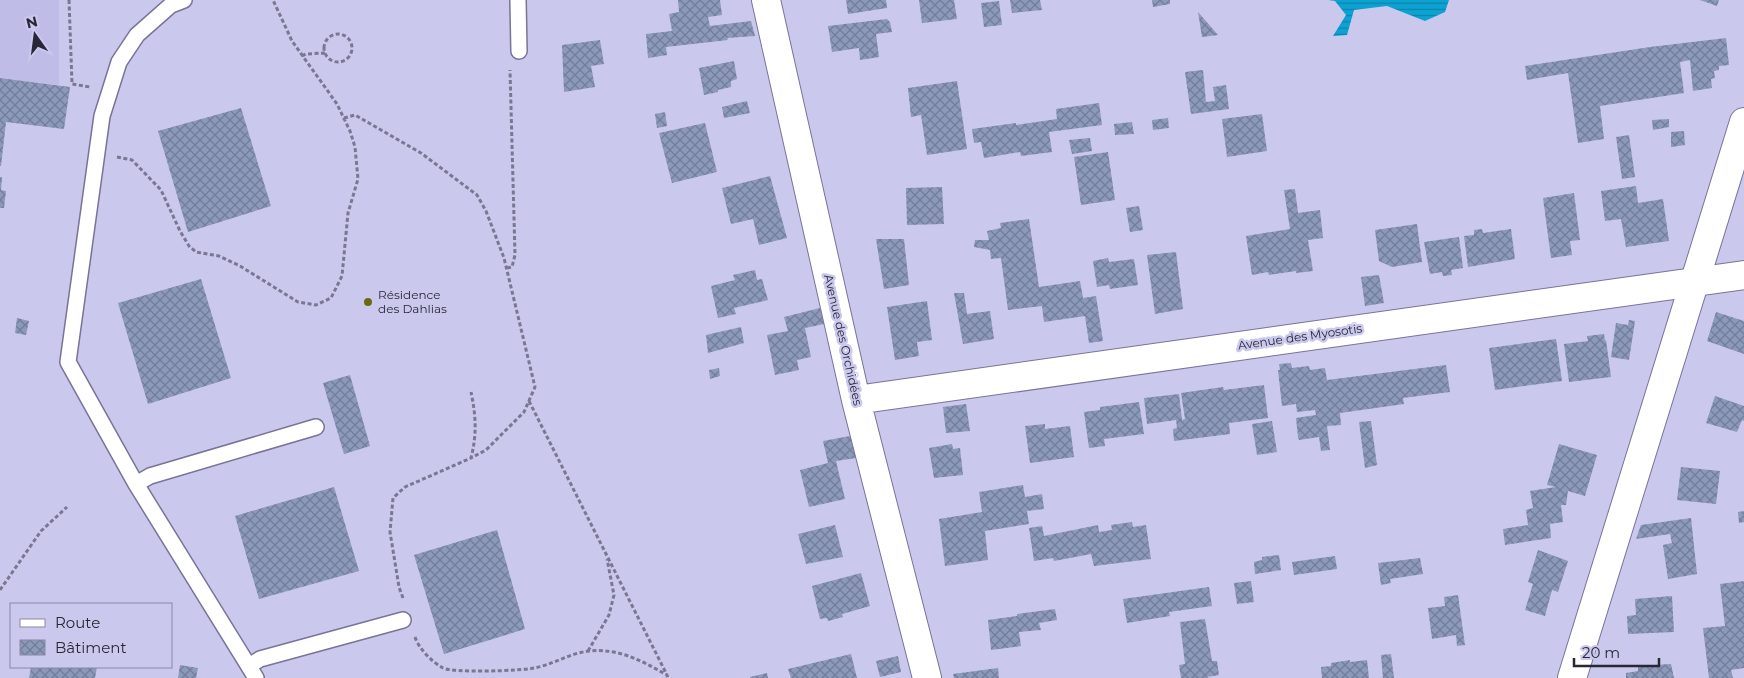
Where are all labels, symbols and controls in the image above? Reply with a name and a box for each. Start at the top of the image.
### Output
north arrow [10,10,60,60]
text: N [24,12,40,32]
street label: Avenue des Orchidées [821,273,866,407]
place label: Résidence des Dahlias [378,287,447,316]
marker: Résidence des Dahlias [362,296,374,308]
street label: Avenue des Myosotis [1237,320,1363,353]
legend [10,603,172,668]
text: Route [55,613,100,632]
scale bar [1574,636,1659,668]
text: Bâtiment [55,638,127,657]
text: 20 m [1582,643,1620,662]

